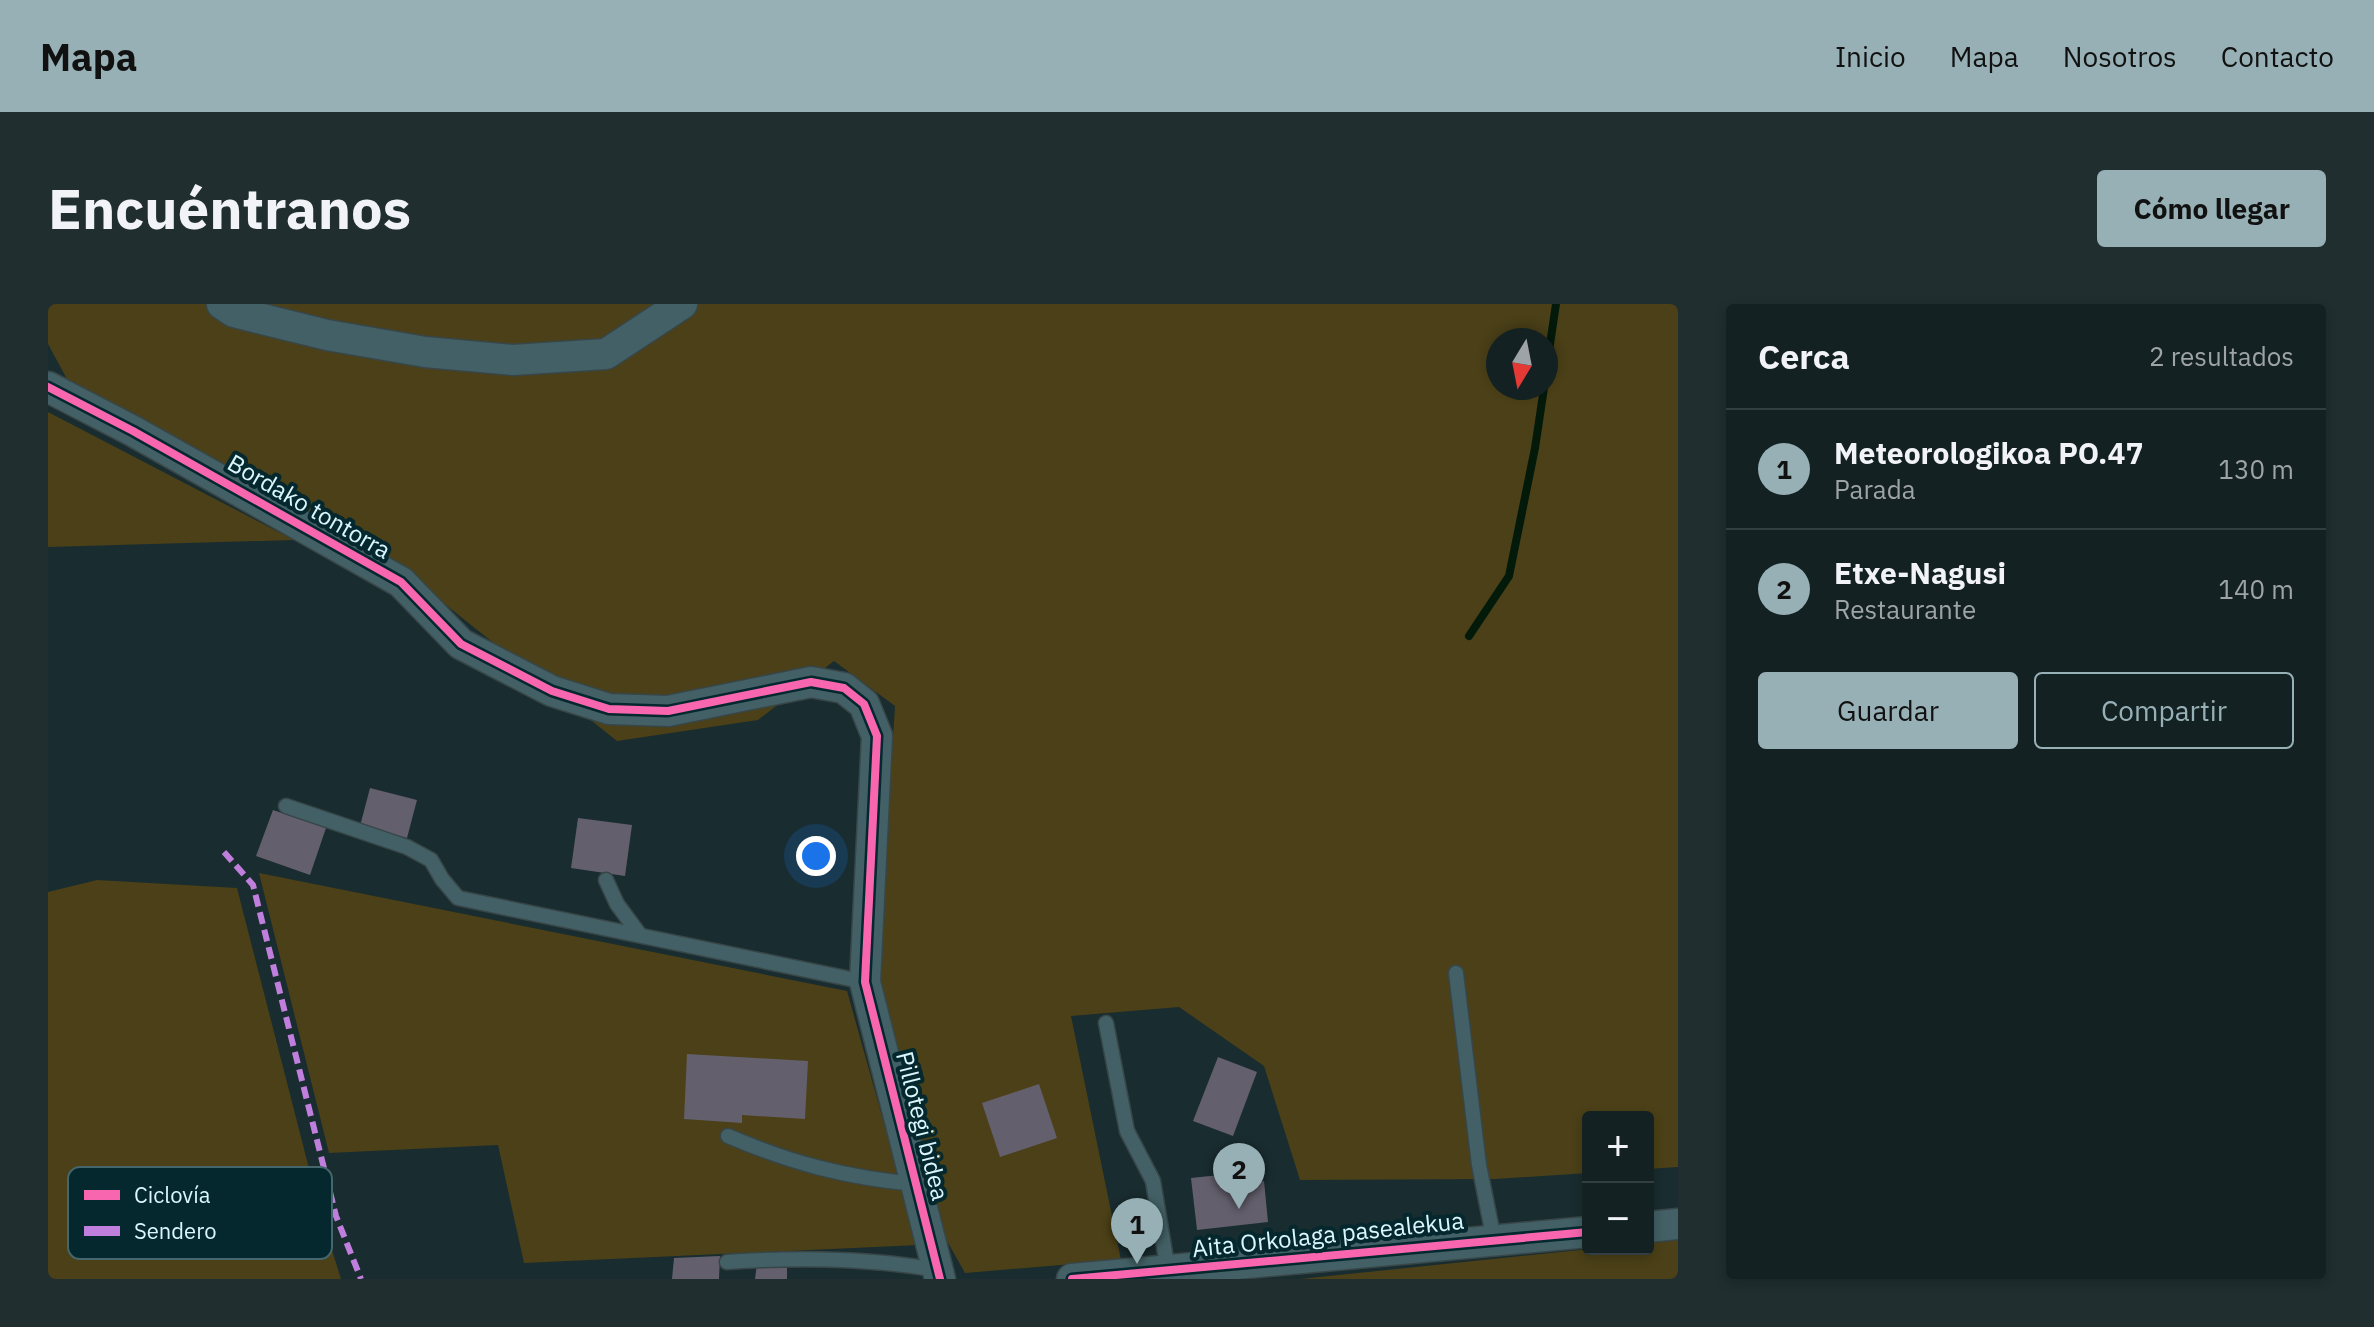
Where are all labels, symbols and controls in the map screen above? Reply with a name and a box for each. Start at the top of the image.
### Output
text: Mapa [40,32,137,81]
text: Inicio [1835,38,1906,75]
text: Mapa [1950,38,2019,75]
text: Nosotros [2063,38,2177,75]
text: Contacto [2221,38,2334,75]
button: Cómo llegar [2097,170,2326,247]
text: Encuéntranos [48,172,411,244]
north arrow [1486,328,1558,400]
text: Cerca [1758,334,1850,378]
text: 2 resultados [2149,339,2294,373]
text: Meteorologikoa PO.47 [1834,433,2143,472]
street label: Bordako tontorra [222,446,397,566]
text: 1 [1776,452,1792,486]
text: 130 m [2218,452,2294,486]
text: Parada [1834,472,1916,506]
text: Etxe-Nagusi [1834,553,2006,592]
text: 2 [1776,572,1792,606]
text: 140 m [2218,572,2294,606]
text: Restaurante [1834,592,1976,626]
button: Guardar [1758,672,2018,749]
button: Compartir [2034,672,2294,749]
your location [796,836,836,876]
street label: Pillotegi bidea [889,1048,957,1204]
map controls [1582,1111,1654,1255]
button: + [1582,1111,1654,1183]
pin: 2 [1213,1143,1265,1209]
legend [68,1167,332,1259]
text: Ciclovía [134,1180,211,1209]
button: − [1582,1183,1654,1255]
pin: 1 [1111,1198,1163,1264]
street label: Aita Orkolaga pasealekua [1190,1204,1466,1264]
text: Sendero [134,1216,216,1245]

